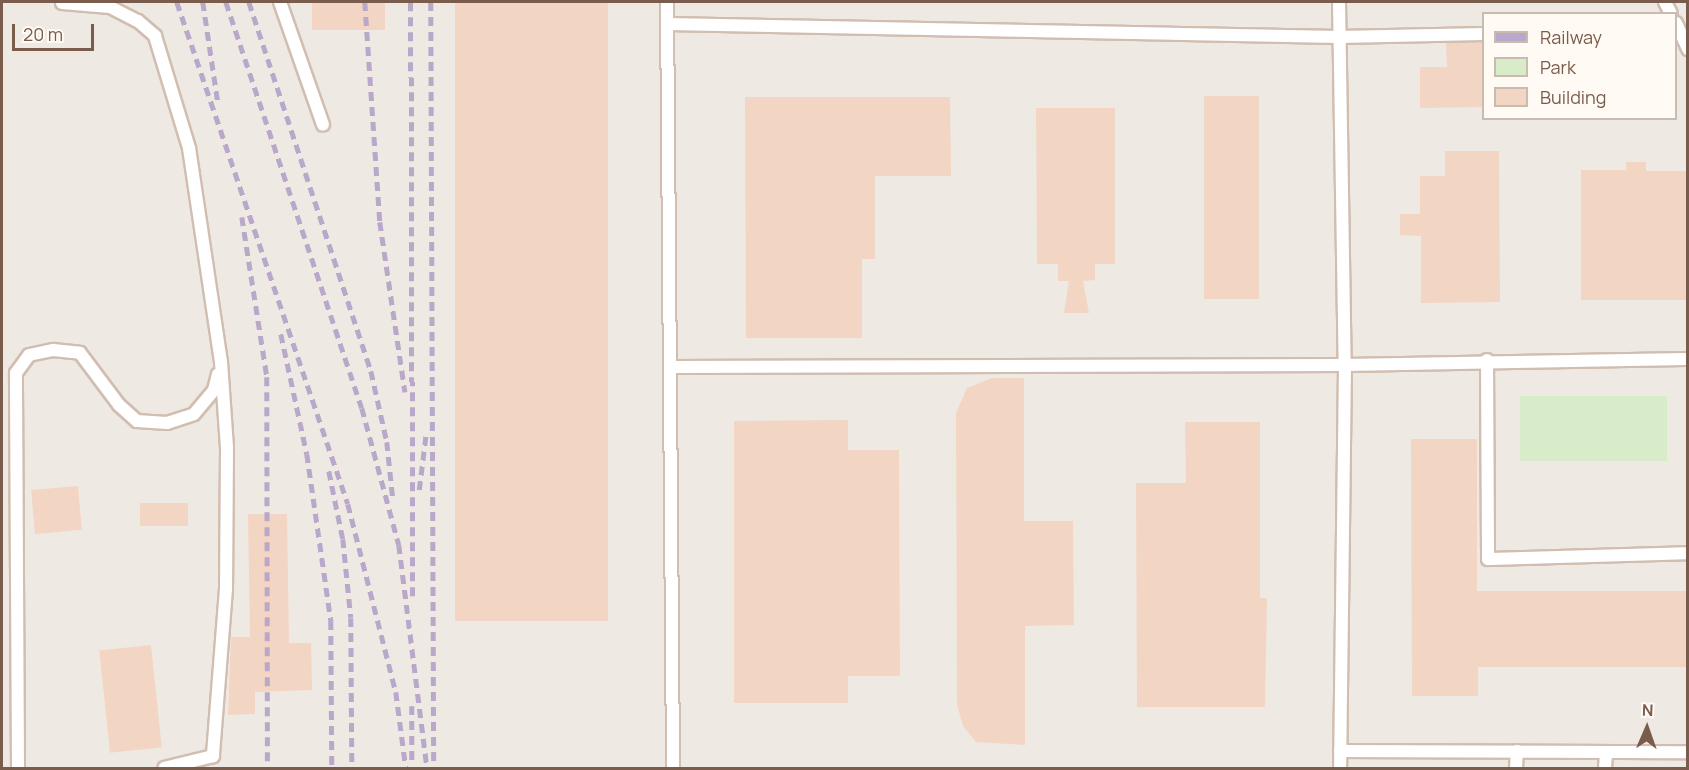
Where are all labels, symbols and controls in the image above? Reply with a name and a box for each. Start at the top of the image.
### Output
scale bar [15,12,98,50]
legend [1482,12,1677,120]
text: 20 m [23,22,63,46]
text: Railway [1540,25,1602,49]
text: Park [1540,55,1576,79]
text: Building [1540,85,1606,109]
north arrow [1617,698,1677,758]
text: N [1641,699,1654,721]

